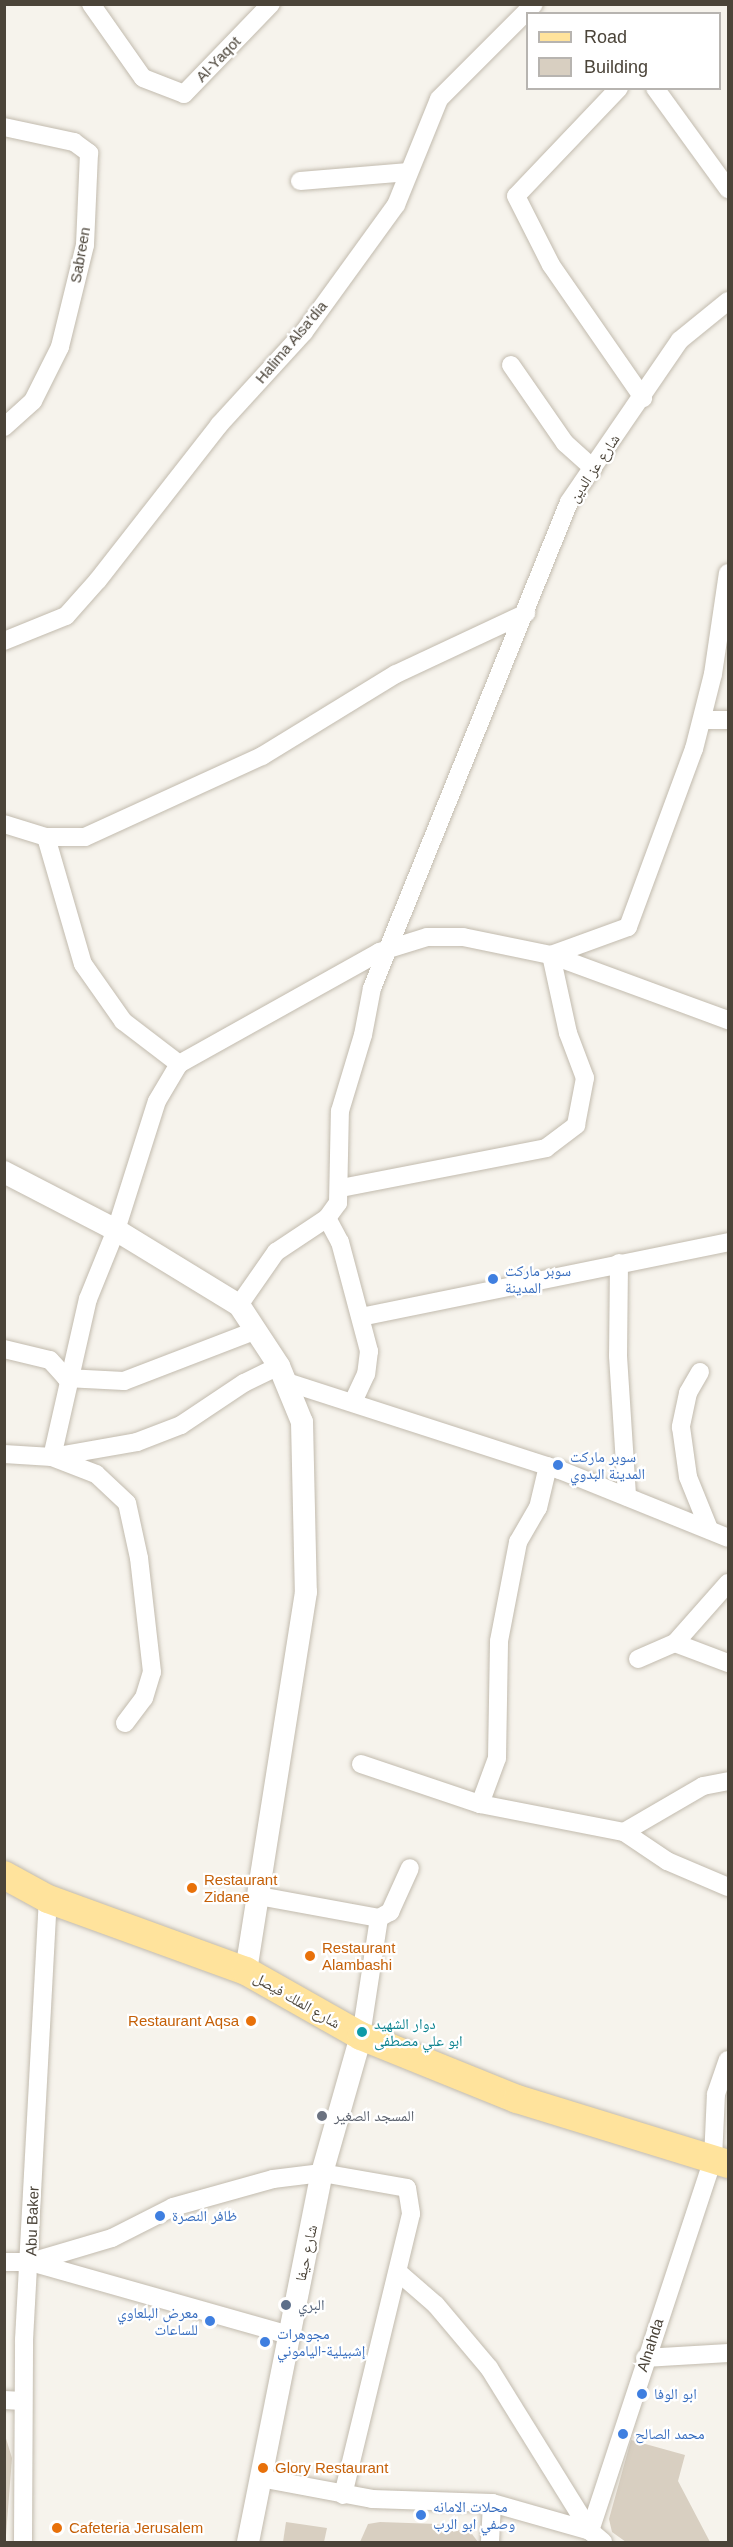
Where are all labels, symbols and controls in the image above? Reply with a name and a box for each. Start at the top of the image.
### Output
legend [526,12,721,90]
text: Road [584,27,627,47]
street label: Al-Yaqot [192,32,244,86]
text: Building [584,57,648,77]
street label: Sabreen [66,226,94,284]
street label: Halima Alsa'dia [251,297,331,387]
street label: شارع عز الدين [565,431,623,505]
place label: سوبر ماركت المدينة [505,1261,571,1296]
marker: سوبر ماركت المدينة [486,1272,500,1286]
place label: سوبر ماركت المدينة البدوي [570,1447,645,1482]
marker: سوبر ماركت المدينة البدوي [551,1458,565,1472]
place label: Restaurant Zidane [204,1870,277,1905]
marker: Restaurant Zidane [185,1881,199,1895]
place label: Restaurant Alambashi [322,1938,395,1973]
marker: Restaurant Alambashi [303,1949,317,1963]
street label: شارع الملك فيصل [251,1968,343,2032]
place label: Restaurant Aqsa [127,2012,239,2030]
marker: Restaurant Aqsa [244,2014,258,2028]
place label: دوار الشهيد ابو علي مصطفى [374,2014,463,2049]
marker: دوار الشهيد ابو علي مصطفى [355,2025,369,2039]
place label: المسجد الصغير [334,2107,414,2125]
marker: المسجد الصغير [315,2109,329,2123]
street label: Abu Baker [22,2186,42,2256]
place label: ظافر النصرة [172,2207,237,2225]
marker: ظافر النصرة [153,2209,167,2223]
street label: شارع حيفا [291,2223,321,2283]
place label: البري [298,2296,324,2314]
marker: البري [279,2298,293,2312]
place label: معرض البلعاوي للساعات [117,2303,198,2338]
marker: معرض البلعاوي للساعات [203,2314,217,2328]
street label: Alnahda [633,2316,667,2374]
place label: مجوهرات إشبيلية-الياموني [277,2324,365,2359]
marker: مجوهرات إشبيلية-الياموني [258,2335,272,2349]
place label: ابو الوفا [654,2385,697,2403]
marker: ابو الوفا [635,2387,649,2401]
place label: محمد الصالح [635,2425,705,2443]
marker: محمد الصالح [616,2427,630,2441]
place label: Glory Restaurant [275,2459,388,2477]
marker: Glory Restaurant [256,2461,270,2475]
place label: محلات الامانه وصفي ابو الرب [433,2497,515,2532]
marker: محلات الامانه وصفي ابو الرب [414,2508,428,2522]
place label: Cafeteria Jerusalem [69,2519,203,2537]
marker: Cafeteria Jerusalem [50,2521,64,2535]

